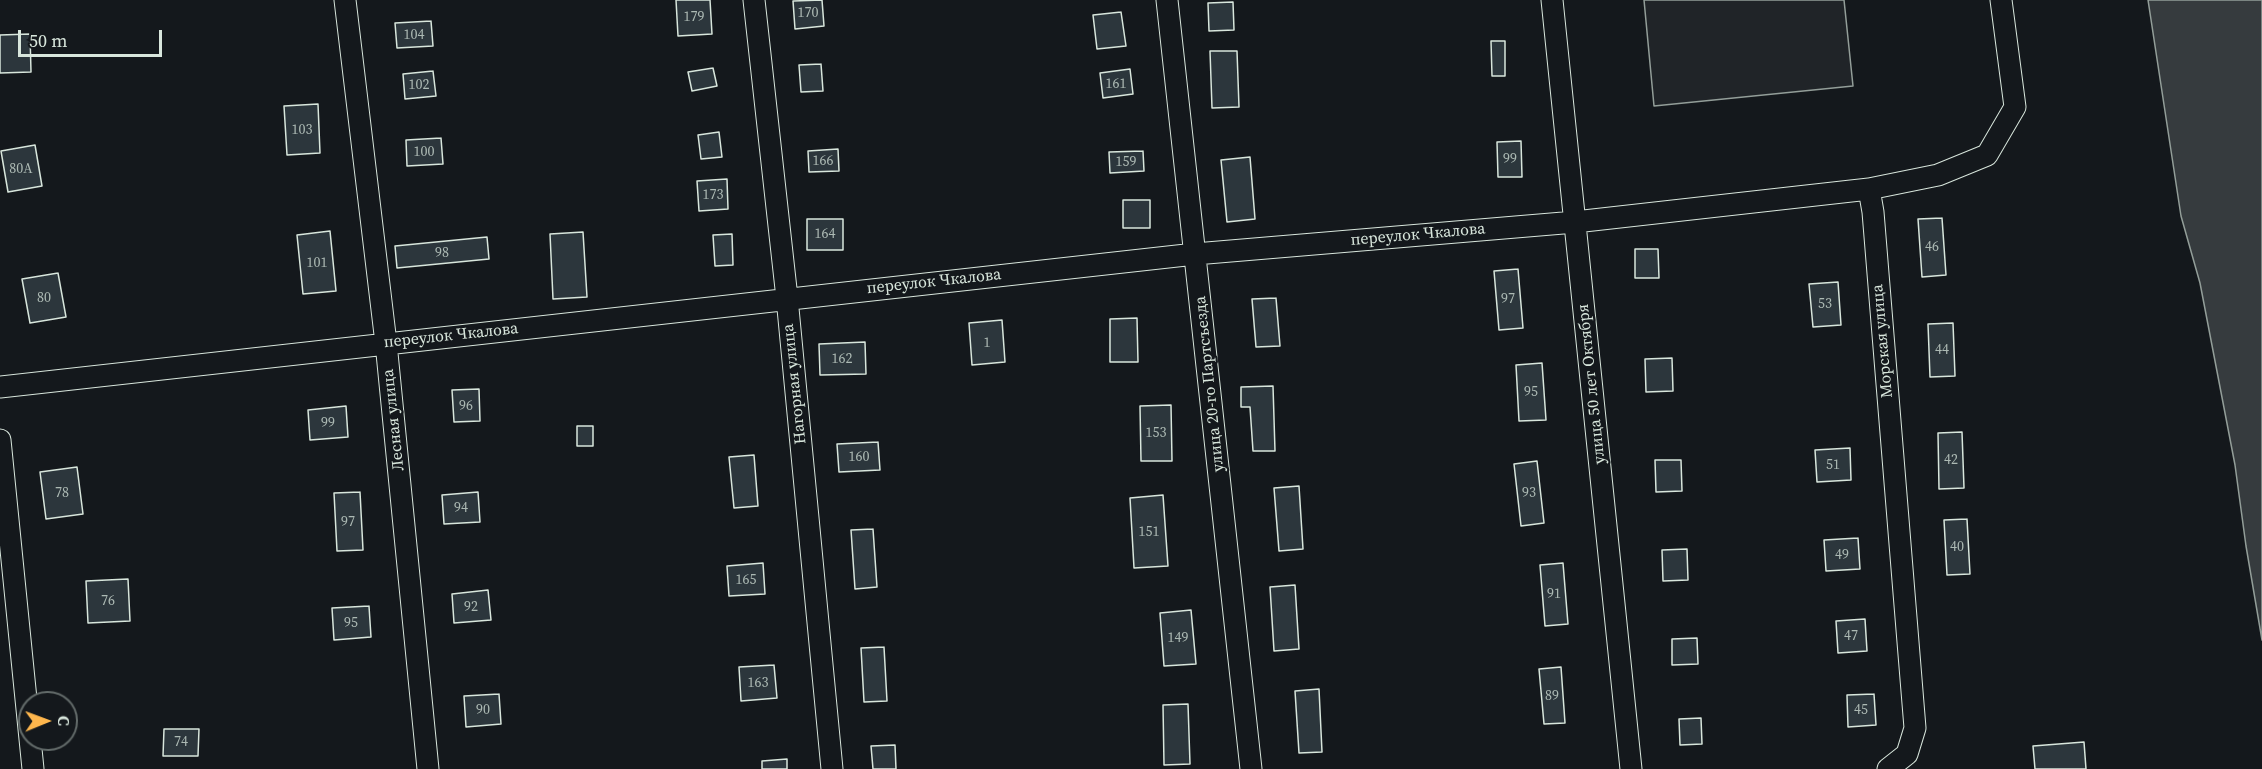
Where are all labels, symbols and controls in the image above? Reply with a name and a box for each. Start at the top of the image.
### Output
house number: 170 [798,5,818,21]
house number: 179 [684,9,704,25]
scale bar [21,18,165,56]
house number: 104 [404,27,424,43]
text: 50 m [29,28,67,53]
house number: 161 [1106,76,1126,92]
house number: 102 [409,77,429,93]
house number: 103 [292,122,312,138]
house number: 100 [414,144,434,160]
house number: 99 [1503,151,1517,167]
house number: 166 [813,153,833,169]
house number: 159 [1116,154,1136,170]
house number: 80А [9,161,33,177]
house number: 173 [703,187,723,203]
street label: переулок Чкалова [1350,220,1486,250]
house number: 164 [815,226,835,242]
house number: 46 [1925,239,1939,255]
house number: 98 [435,245,449,261]
house number: 101 [307,255,327,271]
street label: переулок Чкалова [866,265,1002,299]
street label: Морская улица [1868,283,1898,399]
house number: 80 [37,290,51,306]
house number: 97 [1501,291,1515,307]
street label: улица 20-го Партсъезда [1191,295,1229,473]
house number: 53 [1818,296,1832,312]
street label: улица 50 лет Октября [1574,303,1610,465]
street label: переулок Чкалова [383,319,519,353]
street label: Нагорная улица [779,323,811,445]
house number: 1 [984,335,990,351]
house number: 44 [1935,342,1949,358]
house number: 162 [832,351,852,367]
street label: Лесная улица [379,368,409,472]
house number: 95 [1524,384,1538,400]
house number: 96 [459,398,473,414]
house number: 99 [321,415,335,431]
house number: 153 [1146,425,1166,441]
house number: 160 [849,449,869,465]
house number: 42 [1944,452,1958,468]
house number: 51 [1826,457,1840,473]
house number: 78 [55,485,69,501]
house number: 93 [1522,485,1536,501]
house number: 94 [454,500,468,516]
house number: 97 [341,514,355,530]
house number: 151 [1139,524,1159,540]
house number: 40 [1950,539,1964,555]
house number: 49 [1835,547,1849,563]
house number: 165 [736,572,756,588]
house number: 91 [1547,586,1561,602]
house number: 76 [101,593,115,609]
house number: 92 [464,599,478,615]
house number: 95 [344,615,358,631]
house number: 47 [1844,628,1858,644]
house number: 149 [1168,630,1188,646]
house number: 163 [748,675,768,691]
house number: 89 [1545,688,1559,704]
north arrow [18,691,78,751]
house number: 90 [476,702,490,718]
house number: 45 [1854,702,1868,718]
text: С [53,716,75,726]
house number: 74 [174,734,188,750]

